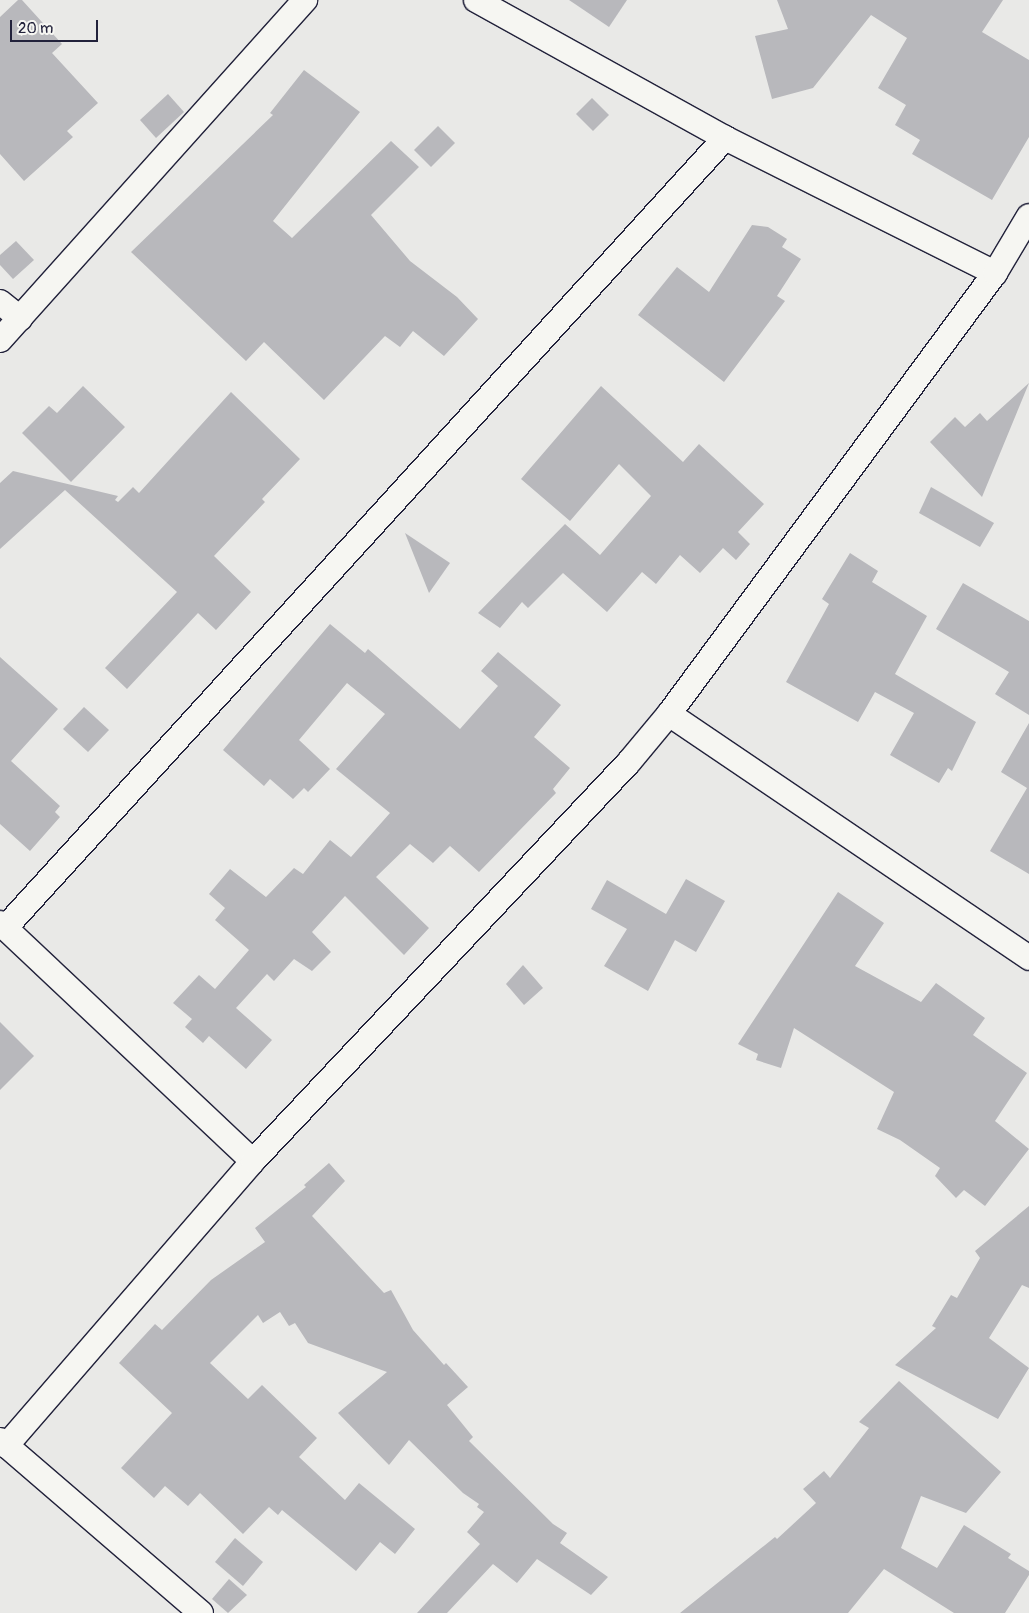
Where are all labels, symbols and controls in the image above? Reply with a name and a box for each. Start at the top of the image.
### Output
scale bar [12,10,100,42]
text: 20 m [18,19,53,38]

